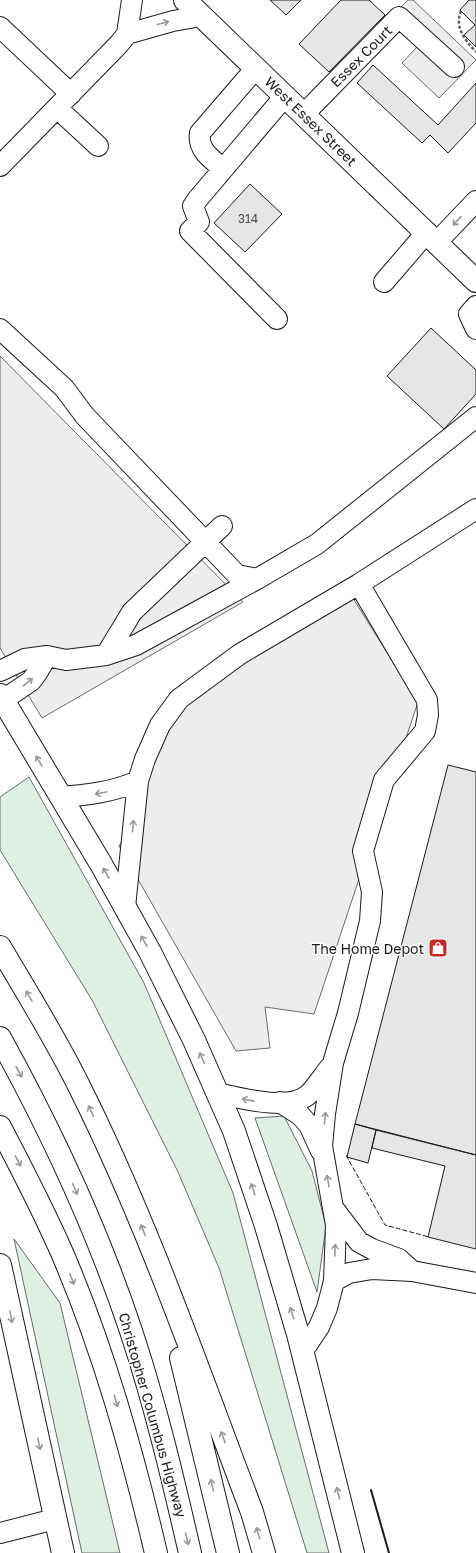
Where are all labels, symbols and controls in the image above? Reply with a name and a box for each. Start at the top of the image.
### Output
one-way arrow [157,19,170,26]
street label: Essex Court [327,22,395,90]
street label: West Essex Street [261,73,361,169]
house number: 314 [238,211,258,226]
one-way arrow [452,216,461,226]
one-way arrow [23,677,34,686]
one-way arrow [35,755,43,767]
one-way arrow [95,789,108,797]
one-way arrow [129,820,137,833]
one-way arrow [101,867,109,879]
one-way arrow [139,935,147,947]
shop icon: The Home Depot [427,937,449,959]
place label: The Home Depot [312,940,424,957]
one-way arrow [25,990,33,1002]
one-way arrow [197,1052,205,1064]
one-way arrow [15,1066,23,1078]
one-way arrow [242,1095,255,1103]
one-way arrow [87,1105,94,1117]
one-way arrow [321,1112,328,1125]
one-way arrow [15,1155,22,1167]
one-way arrow [324,1175,332,1188]
one-way arrow [72,1183,79,1195]
one-way arrow [249,1183,256,1196]
one-way arrow [139,1224,147,1236]
one-way arrow [331,1244,339,1257]
one-way arrow [69,1273,77,1285]
one-way arrow [288,1307,295,1320]
one-way arrow [8,1310,16,1323]
street label: Christopher Columbus Highway [116,1311,190,1520]
one-way arrow [113,1395,120,1408]
one-way arrow [218,1431,226,1443]
one-way arrow [36,1437,44,1450]
one-way arrow [207,1478,215,1491]
one-way arrow [334,1487,341,1500]
one-way arrow [254,1526,261,1539]
one-way arrow [184,1532,192,1545]

